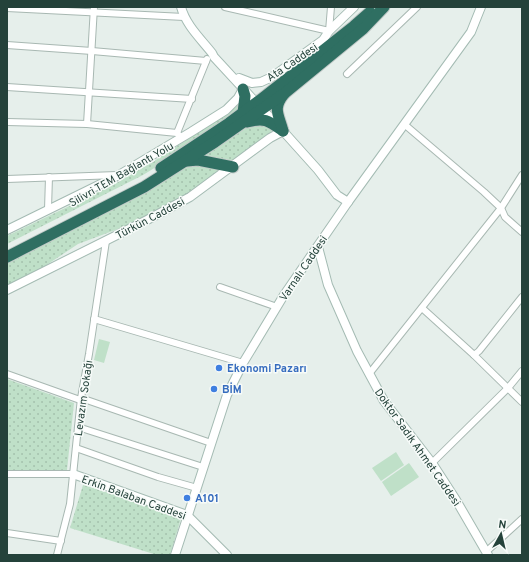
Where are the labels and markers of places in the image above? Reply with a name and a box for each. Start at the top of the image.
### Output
place label: Ekonomi Pazarı [227,362,307,376]
marker: Ekonomi Pazarı [214,363,224,373]
place label: BİM [222,382,242,397]
marker: BİM [209,384,219,394]
place label: A101 [195,492,219,506]
marker: A101 [182,493,192,503]

